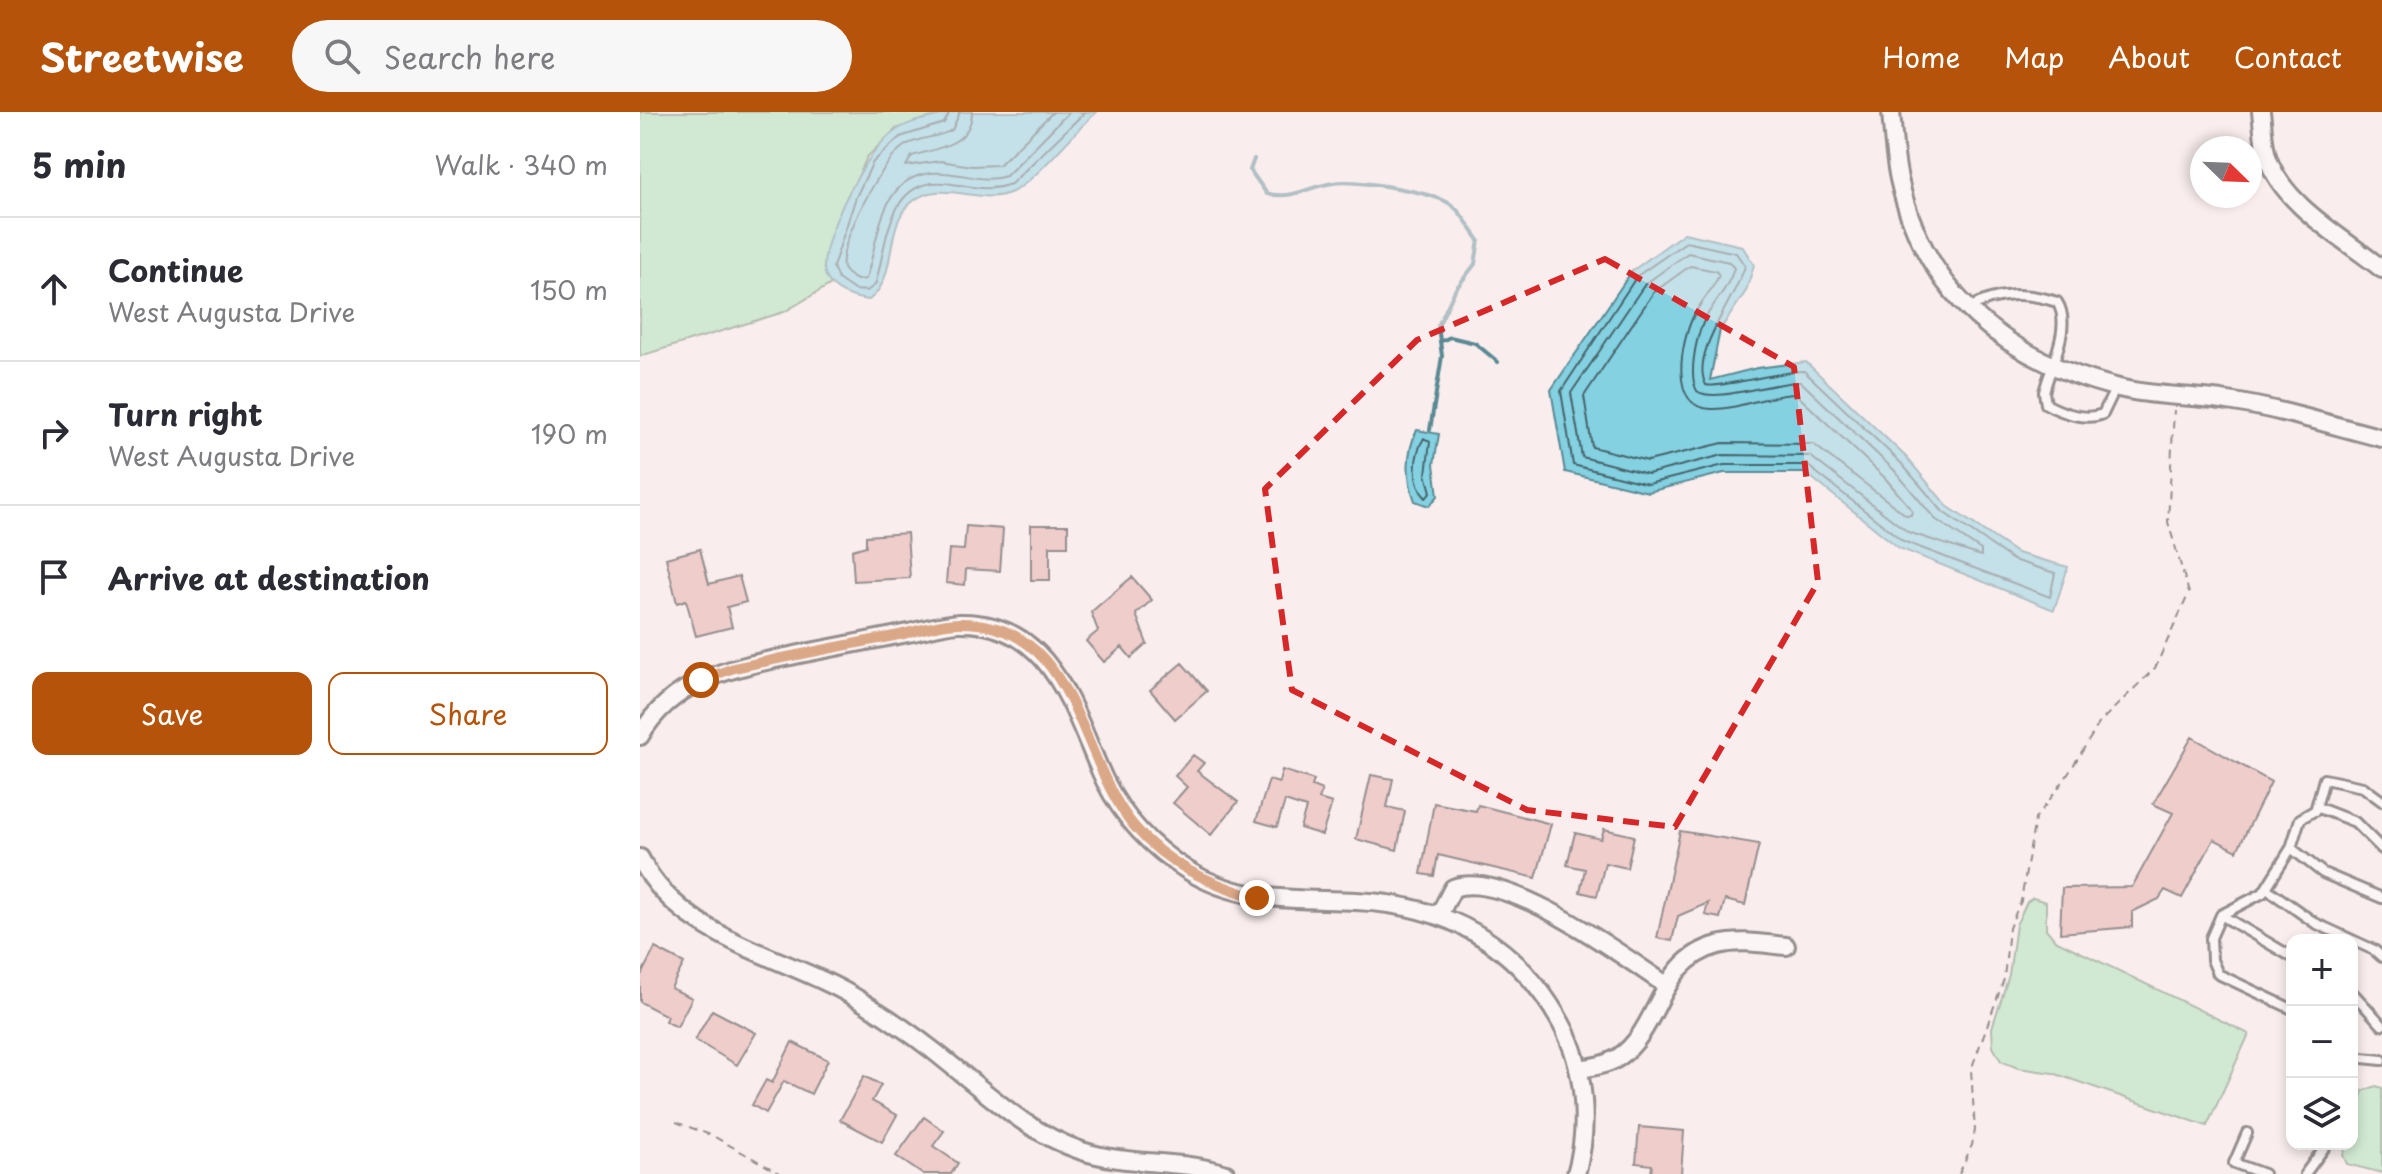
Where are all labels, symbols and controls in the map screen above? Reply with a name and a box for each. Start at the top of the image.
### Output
search box [292,20,852,92]
text: Streetwise [40,28,244,85]
icon: search [320,34,364,78]
text: Search here [384,34,555,79]
text: Home [1882,35,1960,78]
text: Map [2004,35,2064,78]
text: About [2108,35,2190,78]
text: Contact [2234,35,2342,78]
north arrow [2190,136,2262,208]
text: 5 min [32,138,126,190]
text: Walk · 340 m [435,145,608,184]
text: Continue [108,247,243,292]
icon: ahead [32,267,76,311]
text: 150 m [530,270,608,309]
text: West Augusta Drive [108,292,355,331]
text: Turn right [108,391,263,436]
icon: right [32,411,76,455]
text: 190 m [531,414,608,453]
text: West Augusta Drive [108,436,355,475]
icon: arrive [32,555,76,599]
text: Arrive at destination [108,555,430,600]
route start [683,662,719,698]
button: Save [32,672,312,755]
button: Share [328,672,608,755]
route end [1239,880,1275,916]
map controls [2286,934,2358,1150]
button: + [2286,934,2358,1006]
button: − [2286,1006,2358,1078]
button: layers [2286,1078,2358,1150]

